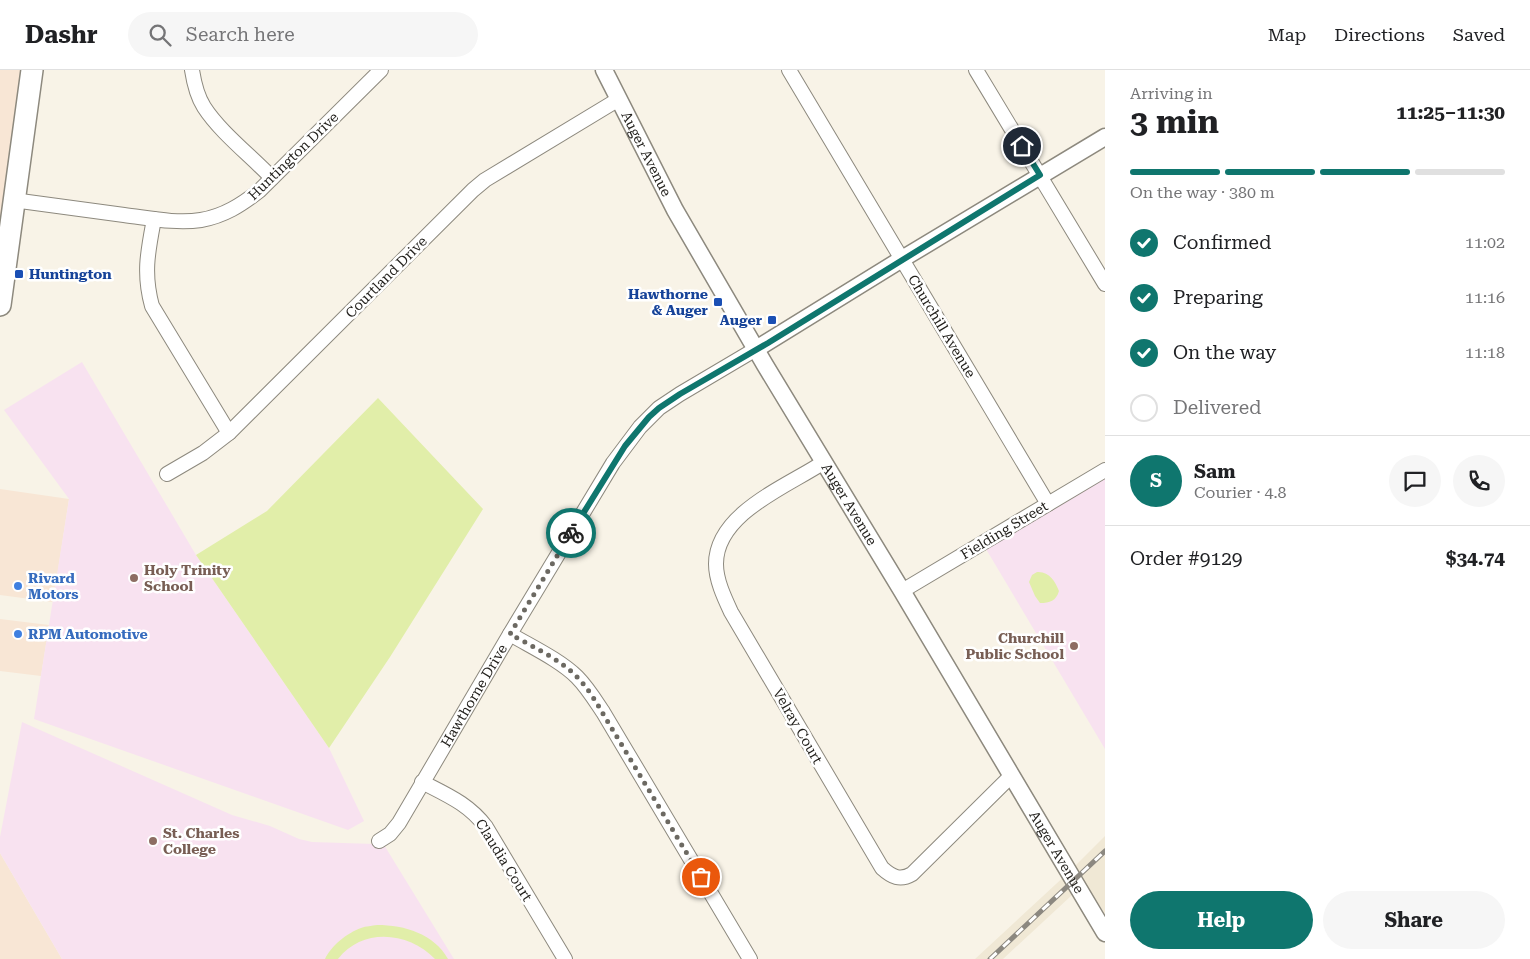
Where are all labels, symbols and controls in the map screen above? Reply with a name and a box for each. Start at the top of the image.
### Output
search box [128,12,478,57]
text: Dashr [25,21,98,49]
icon: search [146,21,174,49]
text: Search here [186,23,295,46]
text: Map [1268,24,1306,45]
text: Directions [1334,24,1425,45]
text: Saved [1453,24,1505,45]
text: Arriving in [1130,84,1213,103]
text: 11:25–11:30 [1396,101,1505,124]
text: 3 min [1130,103,1219,141]
street label: Huntington Drive [245,109,342,203]
street label: Auger Avenue [618,109,675,199]
pin [1001,125,1043,167]
icon: home [1008,132,1036,160]
text: On the way · 380 m [1130,183,1275,202]
icon: check [1130,229,1158,257]
text: Confirmed [1173,231,1271,254]
street label: Courtland Drive [342,233,430,321]
text: 11:02 [1465,233,1505,252]
place label: Huntington [29,266,112,282]
marker: Huntington [13,268,25,280]
street label: Churchill Avenue [905,272,979,381]
icon: check [1130,284,1158,312]
place label: Hawthorne & Auger [628,286,709,318]
text: Preparing [1173,286,1263,309]
text: 11:16 [1465,288,1505,307]
marker: Hawthorne & Auger [712,296,724,308]
place label: Auger [720,312,763,328]
marker: Auger [766,314,778,326]
icon: check [1130,339,1158,367]
text: On the way [1173,341,1276,364]
text: 11:18 [1465,343,1505,362]
text: Delivered [1173,396,1261,419]
button: chat [1389,455,1441,507]
button: phone [1453,455,1505,507]
street label: Auger Avenue [818,460,881,548]
text: Sam [1194,460,1236,483]
text: S [1150,469,1162,492]
text: Courier · 4.8 [1194,483,1287,502]
street label: Fielding Street [958,498,1050,562]
courier [546,508,596,558]
icon: bike [557,519,585,547]
text: Order #9129 [1130,547,1242,570]
text: $34.74 [1446,547,1505,570]
place label: Holy Trinity School [144,562,231,594]
place label: Rivard Motors [28,570,79,602]
marker: Holy Trinity School [128,572,140,584]
marker: Rivard Motors [12,580,24,592]
place label: RPM Automotive [28,626,148,642]
marker: RPM Automotive [12,628,24,640]
place label: Churchill Public School [965,630,1064,662]
marker: Churchill Public School [1068,640,1080,652]
street label: Hawthorne Drive [437,641,510,750]
street label: Velray Court [770,686,826,766]
street label: Auger Avenue [1026,808,1088,896]
street label: Claudia Court [472,816,536,904]
place label: St. Charles College [163,825,239,857]
marker: St. Charles College [147,835,159,847]
pin [680,856,722,898]
icon: bag [687,863,715,891]
button: Help [1130,891,1313,949]
button: Share [1323,891,1505,949]

